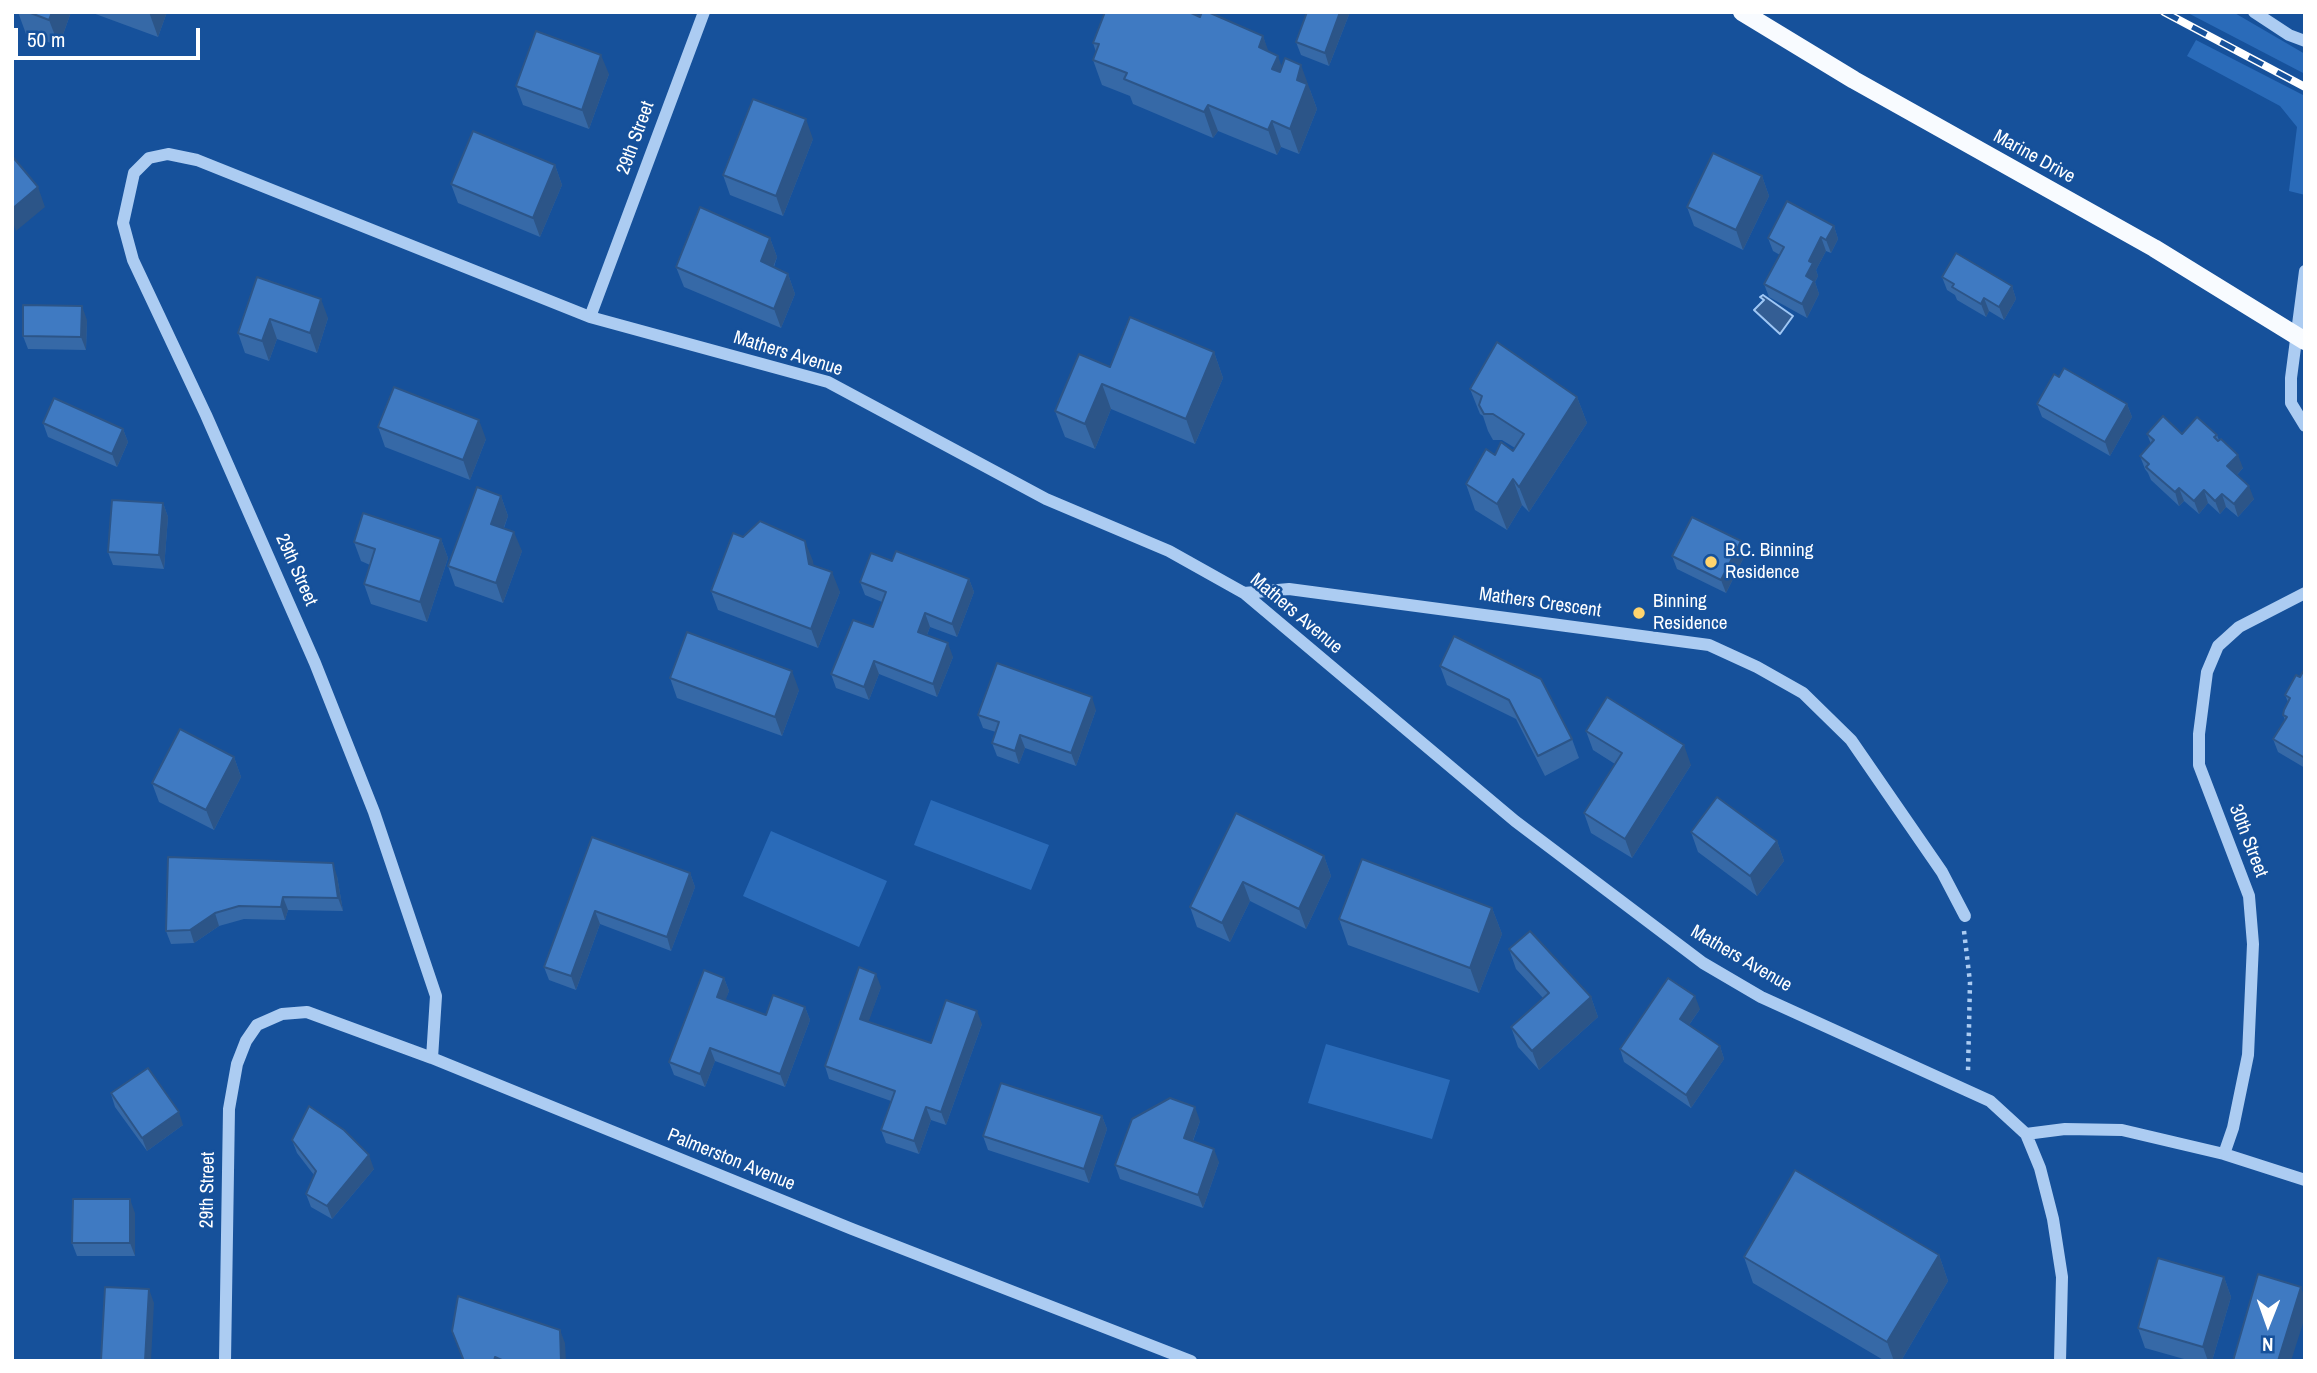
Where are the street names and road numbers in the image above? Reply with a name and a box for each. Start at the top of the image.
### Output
street label: 29th Street [612,98,660,178]
street label: Marine Drive [1989,125,2079,189]
street label: Mathers Avenue [731,327,845,381]
street label: 29th Street [270,531,322,609]
street label: Mathers Avenue [1245,569,1347,659]
street label: Mathers Crescent [1478,583,1602,623]
street label: 30th Street [2224,801,2272,881]
street label: Mathers Avenue [1686,921,1796,997]
street label: Palmerston Avenue [664,1124,798,1196]
street label: 29th Street [196,1152,220,1228]

